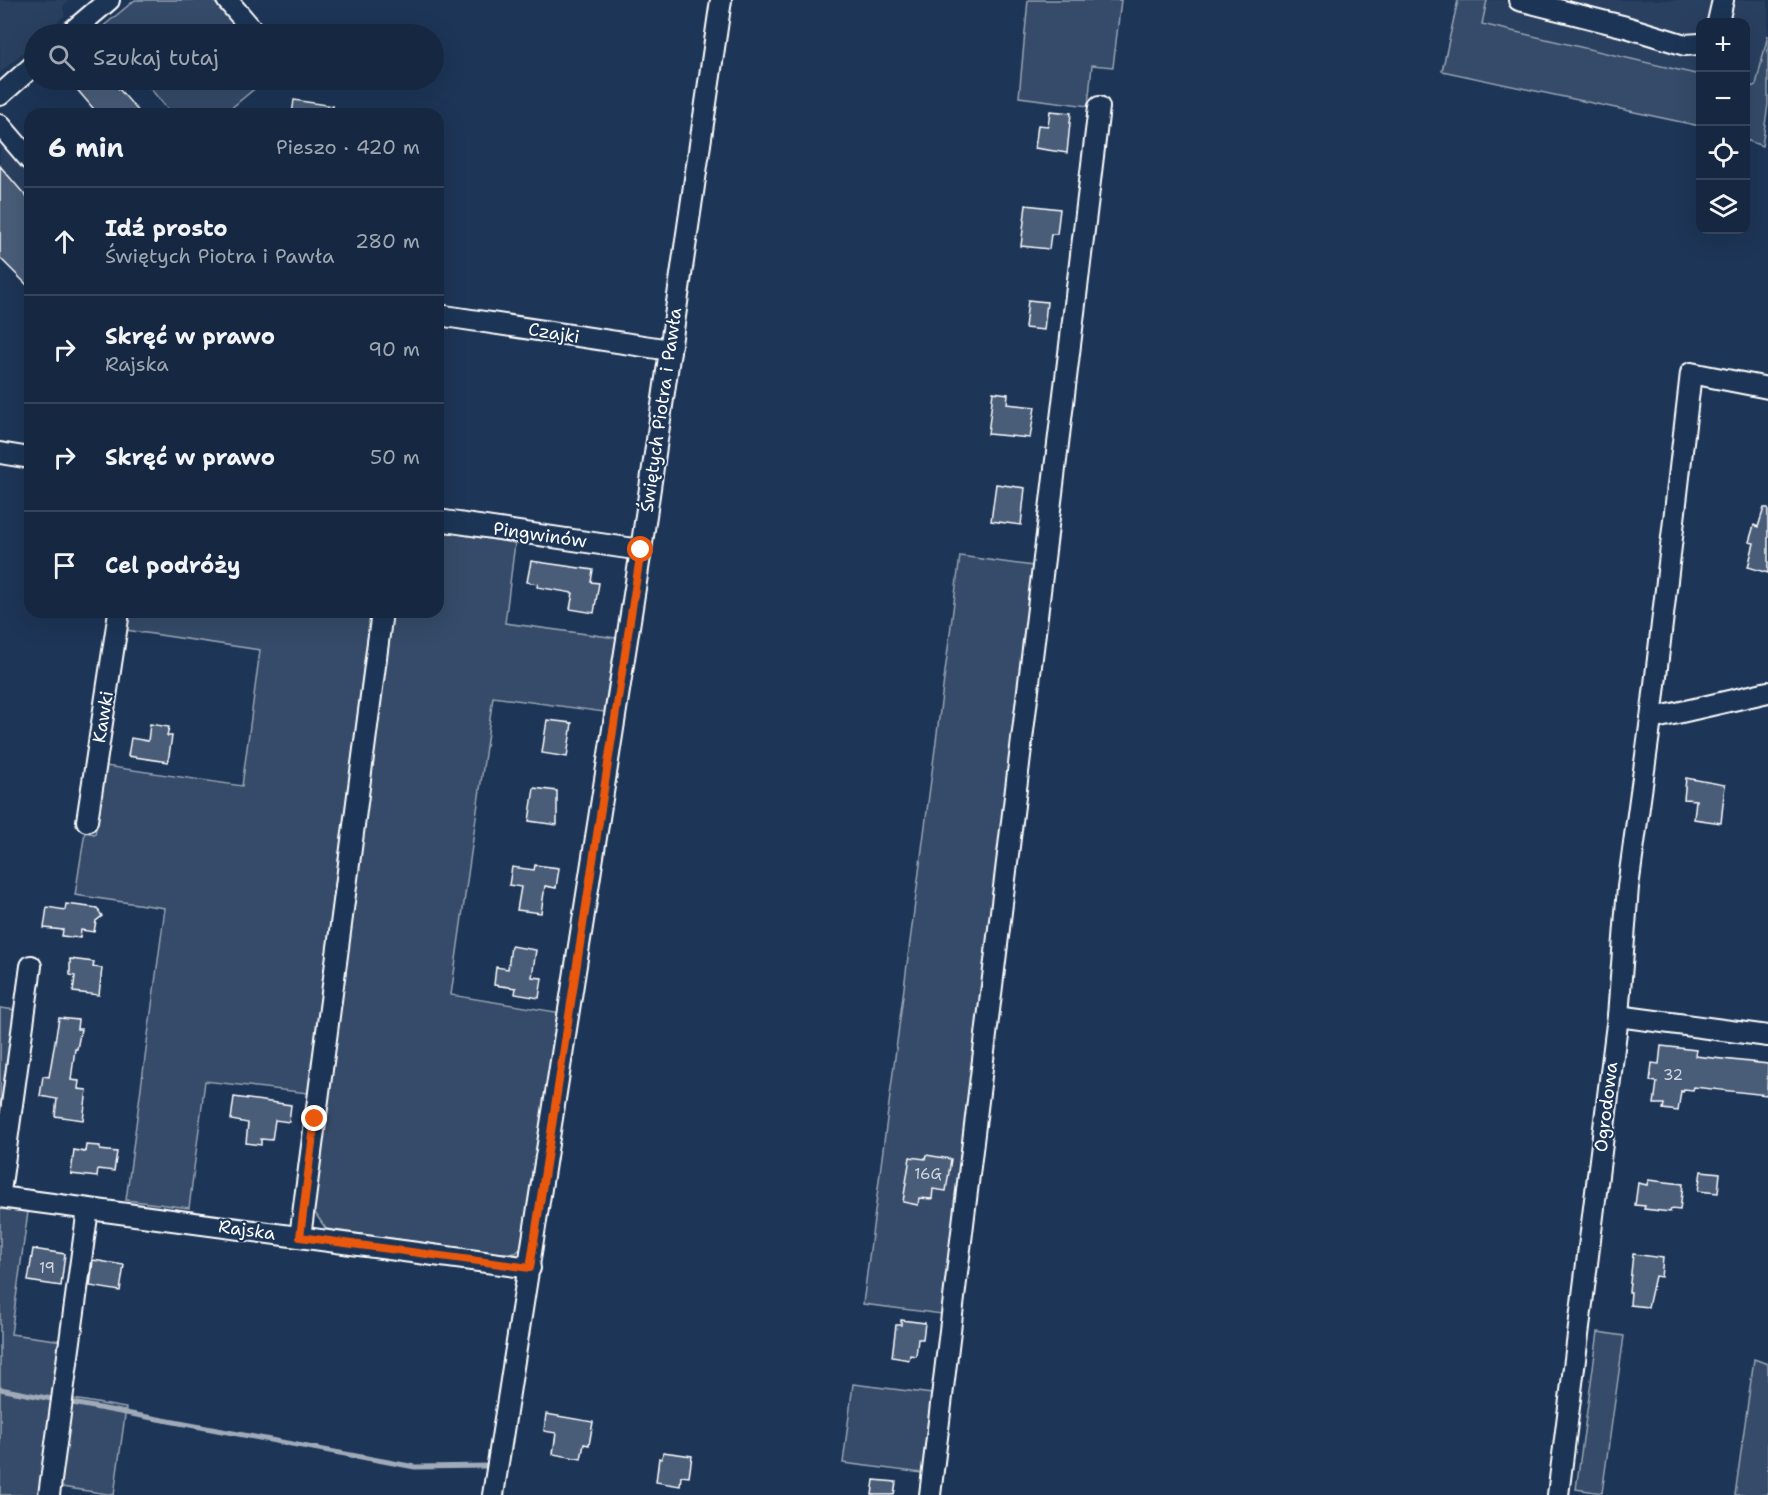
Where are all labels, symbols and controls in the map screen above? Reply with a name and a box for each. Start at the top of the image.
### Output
map controls [1696,18,1750,234]
button: + [1696,18,1750,72]
search box [24,24,444,90]
icon: search [45,41,78,74]
text: Szukaj tutaj [93,43,219,72]
button: − [1696,72,1750,126]
button: locate [1696,126,1750,180]
text: 6 min [48,130,124,165]
text: Pieszo · 420 m [276,134,420,160]
button: layers [1696,180,1750,234]
text: Idź prosto [105,214,228,243]
icon: ahead [48,225,81,258]
text: 280 m [355,228,420,254]
text: Świętych Piotra i Pawła [105,243,334,269]
street label: Świętych Piotra i Pawła [635,306,687,514]
street label: Czajki [527,317,581,349]
text: Skręć w prawo [105,322,275,351]
icon: right [48,333,81,366]
text: 90 m [368,336,420,362]
text: Rajska [105,351,169,377]
icon: right [48,441,81,474]
text: Skręć w prawo [105,443,275,472]
text: 50 m [370,444,420,470]
street label: Pingwinów [492,517,589,554]
route start [627,536,653,562]
icon: arrive [48,549,81,582]
text: Cel podróży [105,551,241,580]
street label: Kawki [87,689,119,745]
street label: Ogrodowa [1589,1061,1623,1153]
house number: 32 [1663,1065,1683,1085]
route end [301,1105,327,1131]
house number: 16G [914,1164,942,1184]
street label: Rajska [217,1214,277,1246]
house number: 19 [39,1258,55,1278]

